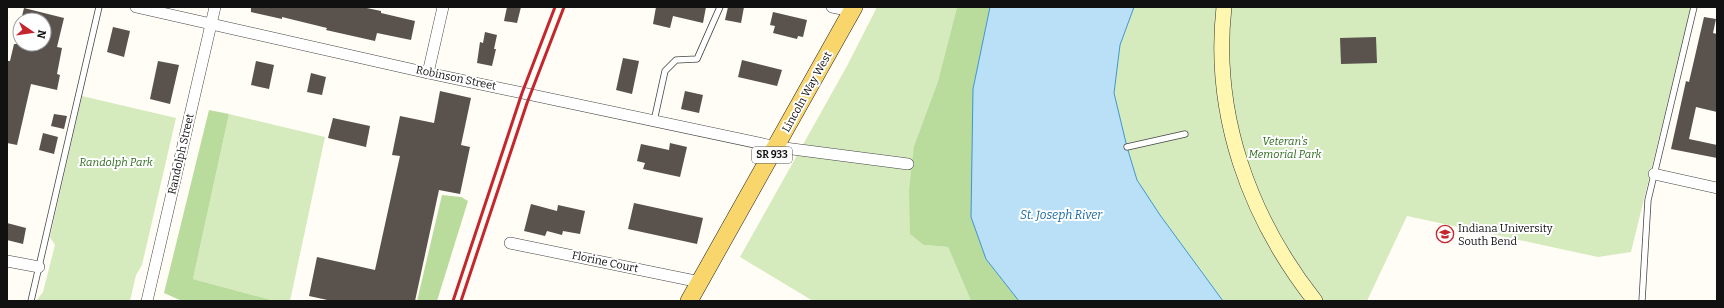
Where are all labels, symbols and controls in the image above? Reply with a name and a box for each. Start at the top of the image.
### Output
north arrow [12,12,52,52]
text: N [34,29,49,40]
street label: Lincoln Way West [779,49,835,135]
street label: Robinson Street [415,63,497,93]
street label: Randolph Street [165,112,197,196]
park label: Veteran's Memorial Park [1248,135,1323,161]
road number: SR 933 [752,147,792,163]
park label: Randolph Park [79,156,154,169]
water label: St. Joseph River [1020,208,1103,222]
place label: Indiana University South Bend [1458,222,1553,248]
school or university icon: Indiana University South Bend [1435,224,1455,244]
street label: Florine Court [571,249,639,275]

